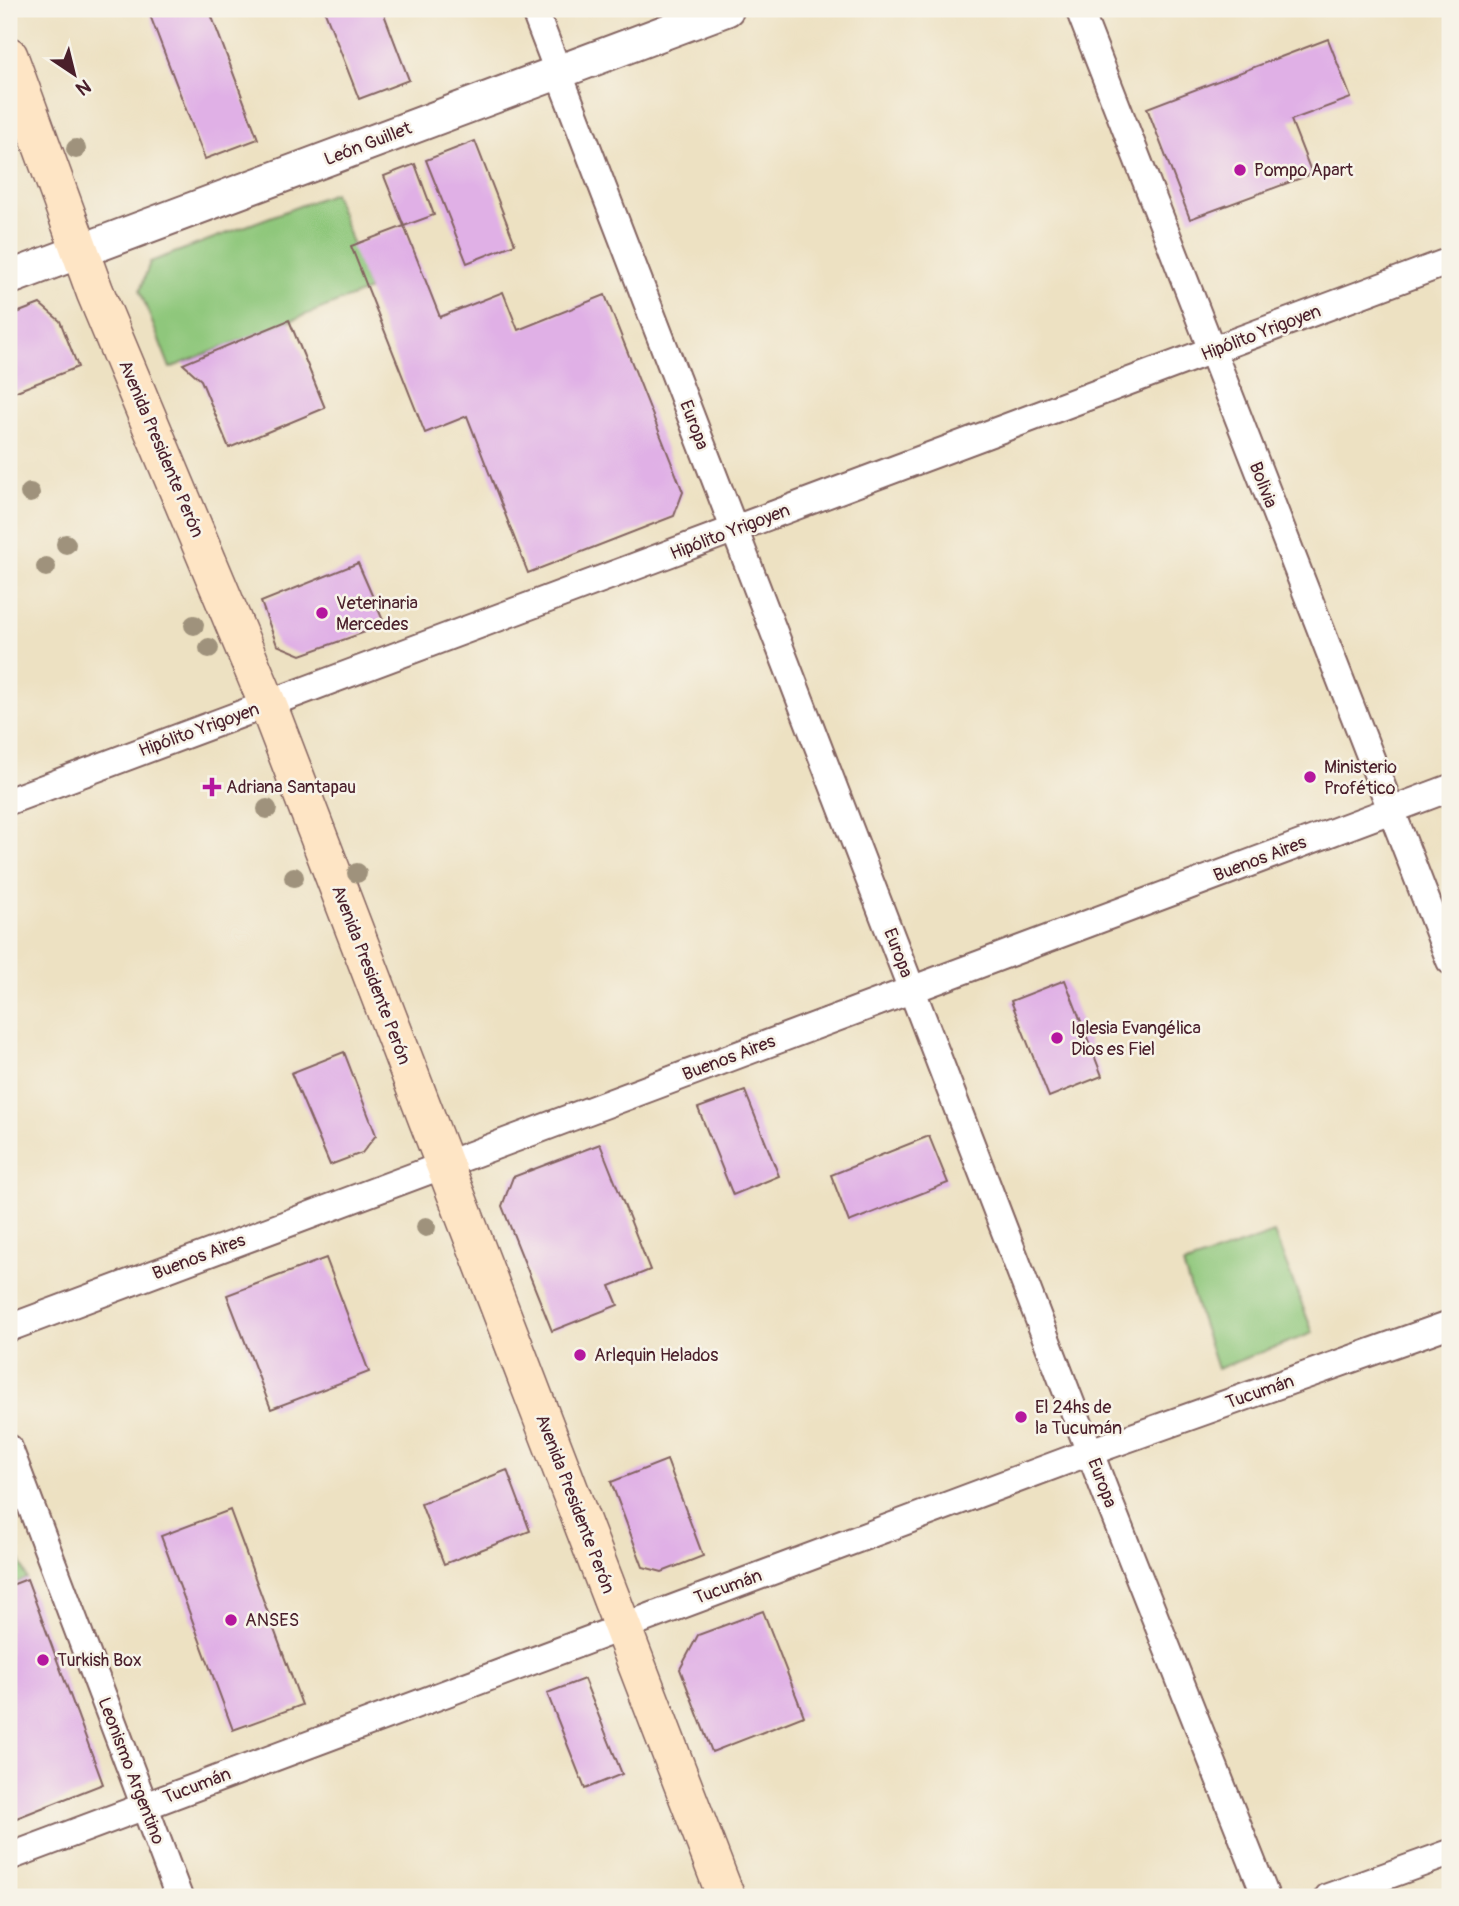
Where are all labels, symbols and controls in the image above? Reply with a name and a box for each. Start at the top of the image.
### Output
north arrow [38,38,108,108]
text: N [71,74,95,101]
street label: León Guillet [321,117,416,171]
place label: Pompo Apart [1254,159,1354,182]
marker: Pompo Apart [1232,162,1248,178]
street label: Hipólito Yrigoyen [1198,300,1324,366]
street label: Avenida Presidente Perón [113,357,209,541]
street label: Europa [674,397,714,453]
street label: Bolivia [1244,459,1282,511]
street label: Hipólito Yrigoyen [667,499,793,565]
place label: Veterinaria Mercedes [336,592,418,636]
marker: Veterinaria Mercedes [314,605,330,621]
street label: Hipólito Yrigoyen [136,698,262,762]
place label: Ministerio Profético [1324,756,1397,800]
marker: Ministerio Profético [1302,769,1318,785]
place label: Adriana Santapau [226,776,356,799]
marker: Adriana Santapau [204,779,220,795]
street label: Buenos Aires [1210,831,1310,887]
street label: Avenida Presidente Perón [326,882,416,1068]
street label: Europa [878,925,918,981]
place label: Iglesia Evangélica Dios es Fiel [1071,1017,1201,1061]
street label: Buenos Aires [679,1030,779,1086]
marker: Iglesia Evangélica Dios es Fiel [1049,1030,1065,1046]
street label: Buenos Aires [149,1229,249,1285]
place label: Arlequin Helados [594,1344,718,1367]
marker: Arlequin Helados [572,1347,588,1363]
street label: Tucumán [1223,1370,1297,1414]
place label: El 24hs de la Tucumán [1035,1396,1122,1440]
marker: El 24hs de la Tucumán [1013,1409,1029,1425]
street label: Avenida Presidente Perón [530,1411,620,1597]
street label: Europa [1082,1455,1122,1511]
street label: Tucumán [691,1564,765,1610]
place label: ANSES [245,1609,299,1632]
marker: ANSES [223,1612,239,1628]
place label: Turkish Box [57,1649,142,1672]
marker: Turkish Box [35,1652,51,1668]
street label: Leonismo Argentino [92,1694,170,1848]
street label: Tucumán [160,1763,234,1809]

